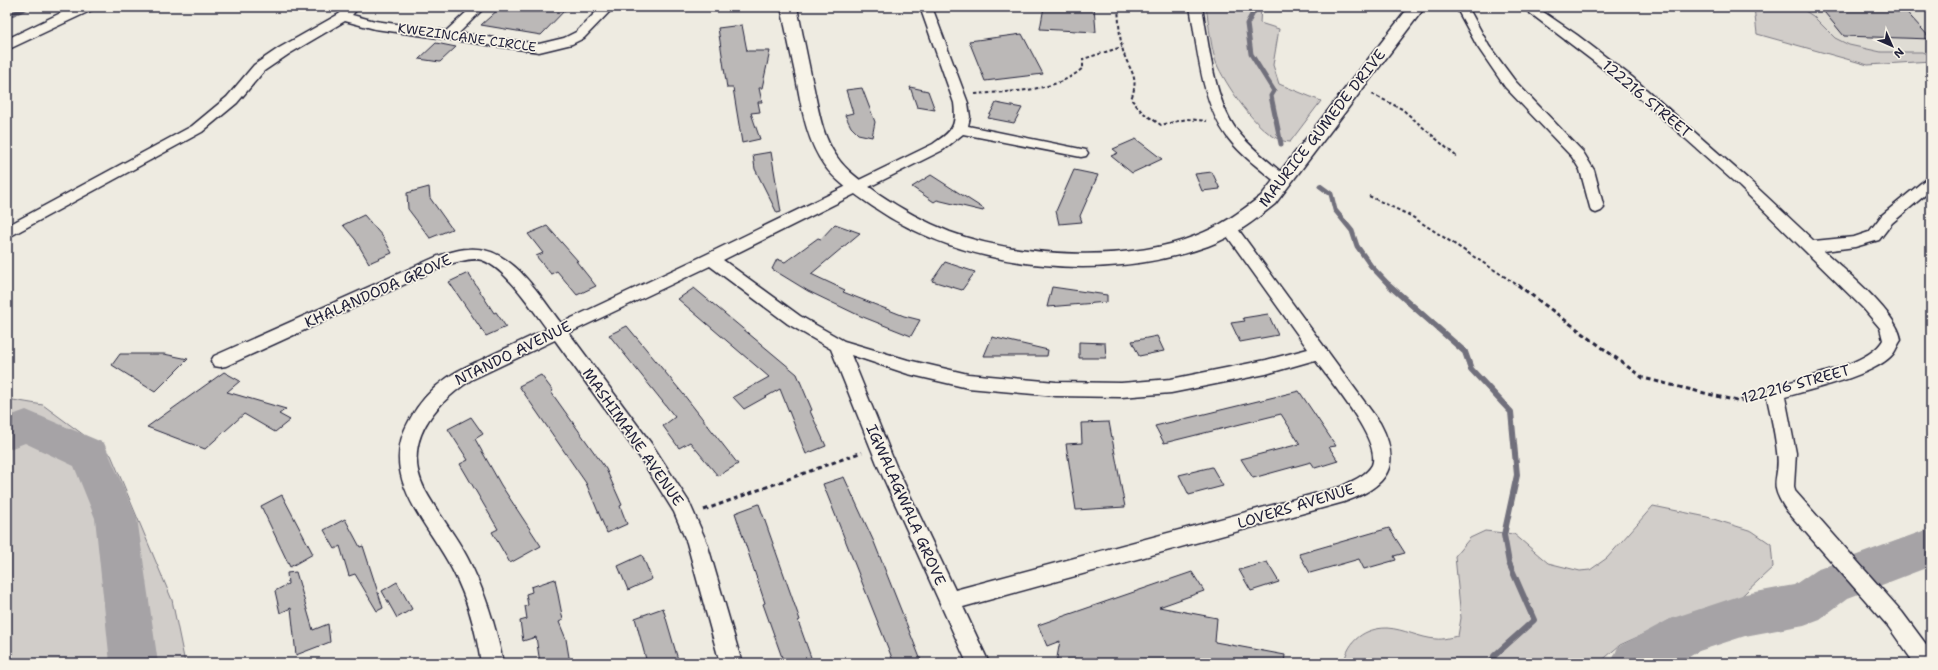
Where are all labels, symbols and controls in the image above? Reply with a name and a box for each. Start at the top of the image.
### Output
street label: KWEZINCANE CIRCLE [397,19,537,56]
north arrow [1872,26,1912,66]
text: N [1890,44,1907,61]
street label: MAURICE GUMEDE DRIVE [1254,45,1390,211]
street label: 122216 STREET [1598,56,1696,142]
street label: KHALANDODA GROVE [301,250,455,332]
street label: NTANDO AVENUE [451,316,575,390]
street label: 122216 STREET [1740,360,1852,408]
street label: MASHIMANE AVENUE [578,364,688,510]
street label: IGWALAGWALA GROVE [861,421,951,589]
street label: LOVERS AVENUE [1235,479,1357,533]

